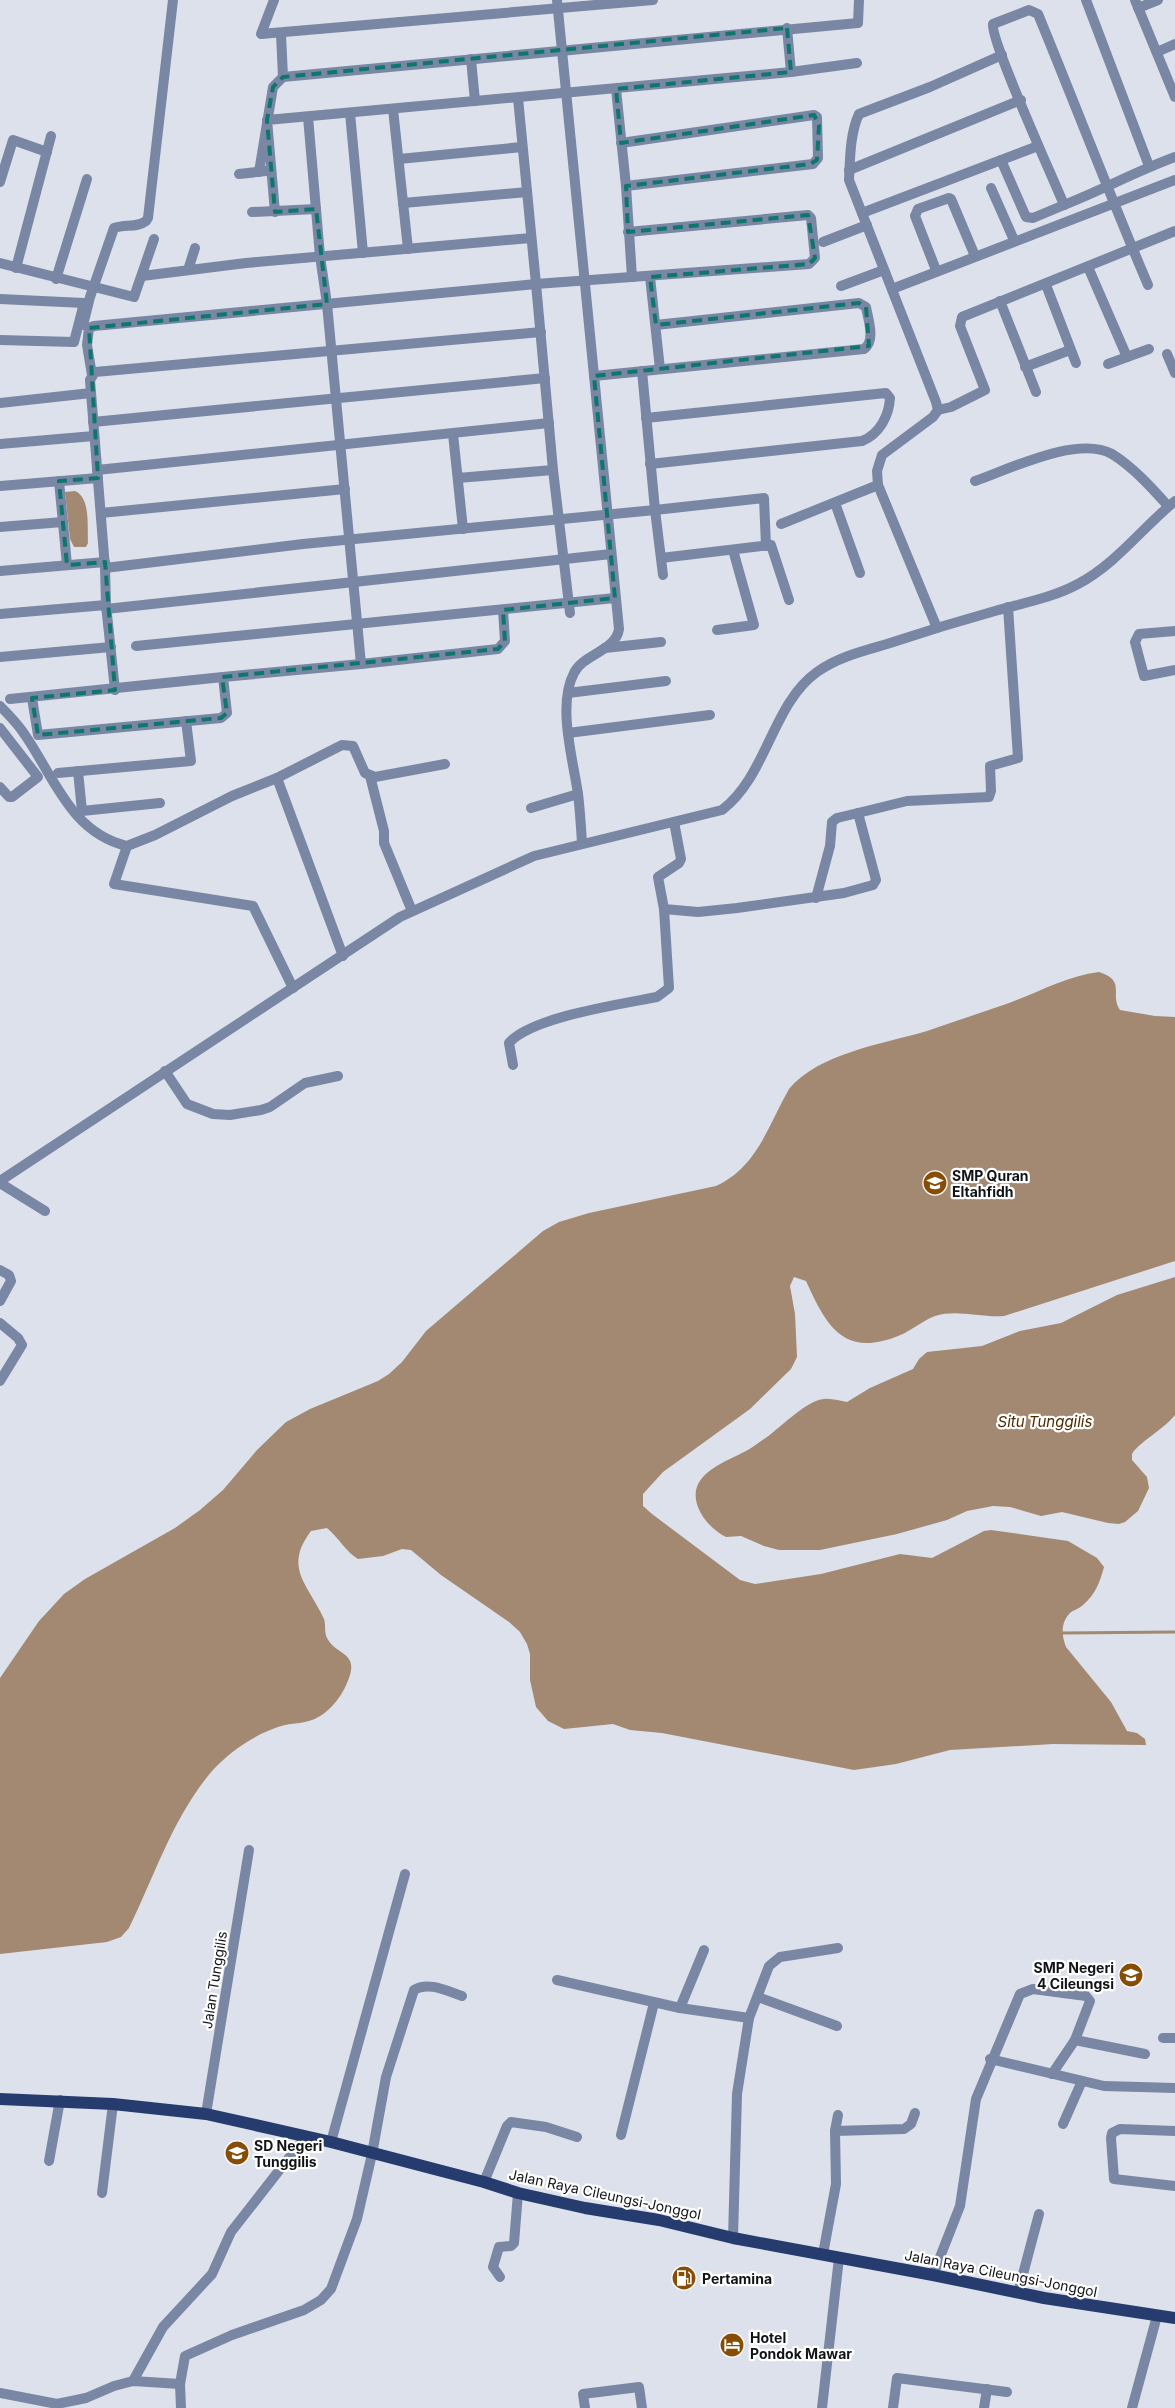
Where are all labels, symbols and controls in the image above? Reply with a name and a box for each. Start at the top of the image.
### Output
place label: SMP Quran Eltahfidh [952,1167,1029,1200]
school or university icon: SMP Quran Eltahfidh [922,1170,948,1196]
water label: Situ Tunggilis [998,1412,1093,1431]
street label: Jalan Tunggilis [198,1930,230,2030]
place label: SMP Negeri 4 Cileungsi [1034,1959,1114,1992]
school or university icon: SMP Negeri 4 Cileungsi [1118,1962,1144,1988]
place label: SD Negeri Tunggilis [254,2137,323,2170]
school or university icon: SD Negeri Tunggilis [224,2140,250,2166]
street label: Jalan Raya Cileungsi-Jonggol [507,2165,703,2223]
street label: Jalan Raya Cileungsi-Jonggol [903,2246,1099,2300]
fuel station icon: Pertamina [671,2265,697,2291]
place label: Pertamina [702,2270,772,2287]
place label: Hotel Pondok Mawar [750,2329,852,2362]
hotel icon: Hotel Pondok Mawar [719,2332,745,2358]

